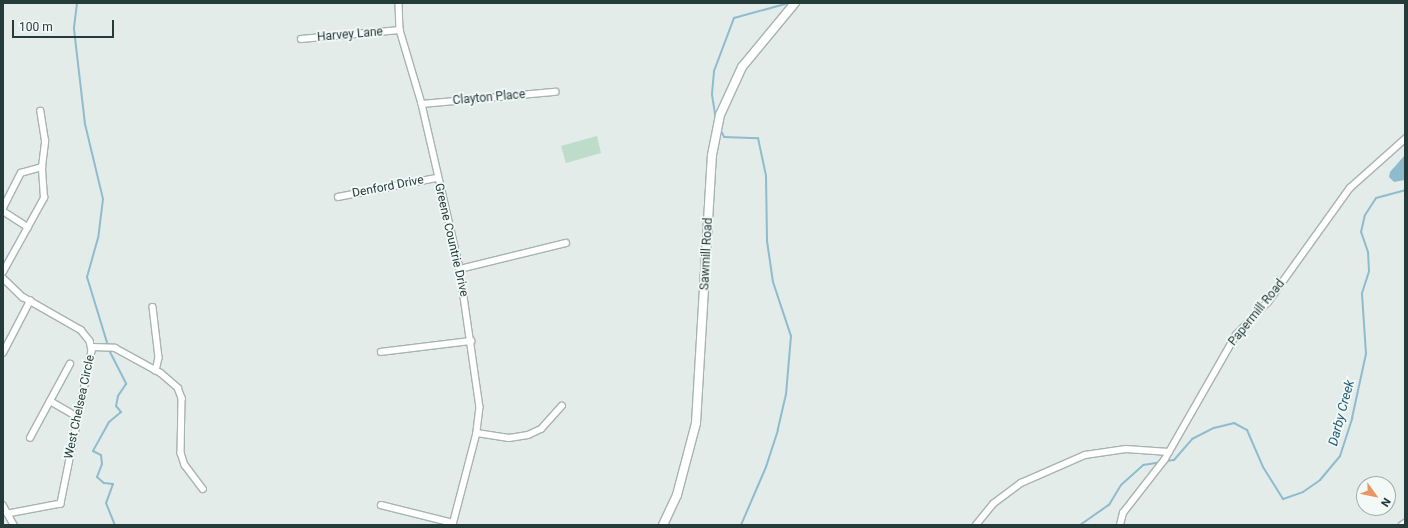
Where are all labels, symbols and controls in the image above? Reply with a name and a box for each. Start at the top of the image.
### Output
scale bar [14,12,116,38]
text: 100 m [19,20,53,34]
street label: Harvey Lane [317,25,383,45]
street label: Clayton Place [452,88,526,108]
street label: Denford Drive [351,173,425,201]
street label: Greene Countrie Drive [431,182,471,298]
street label: Sawmill Road [698,217,716,291]
street label: Papermill Road [1226,277,1288,349]
street label: West Chelsea Circle [62,354,98,460]
water label: Darby Creek [1326,378,1358,448]
north arrow [1356,476,1396,516]
text: N [1378,495,1393,509]

